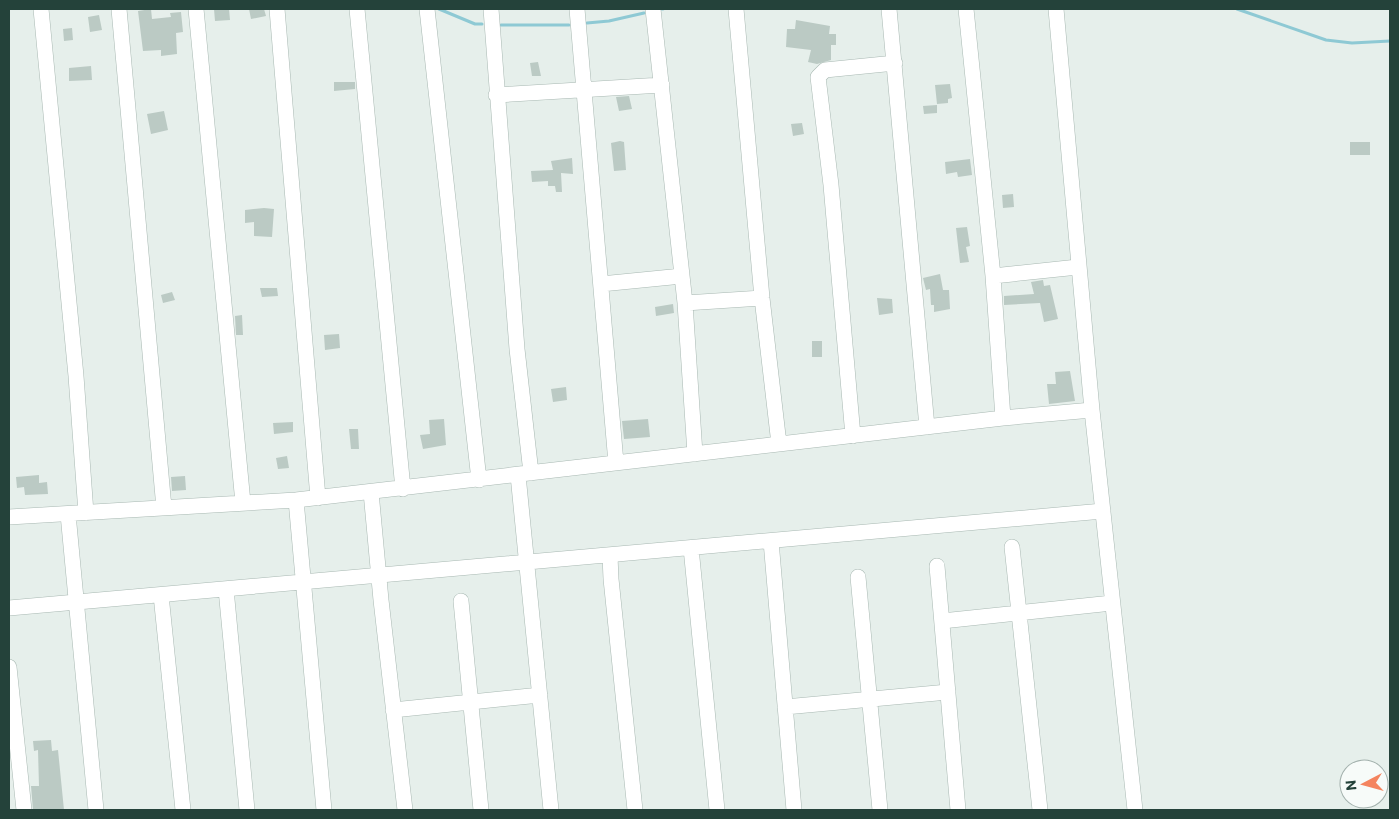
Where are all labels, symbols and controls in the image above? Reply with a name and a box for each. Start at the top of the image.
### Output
north arrow [1339,759,1389,809]
text: N [1342,779,1360,792]

